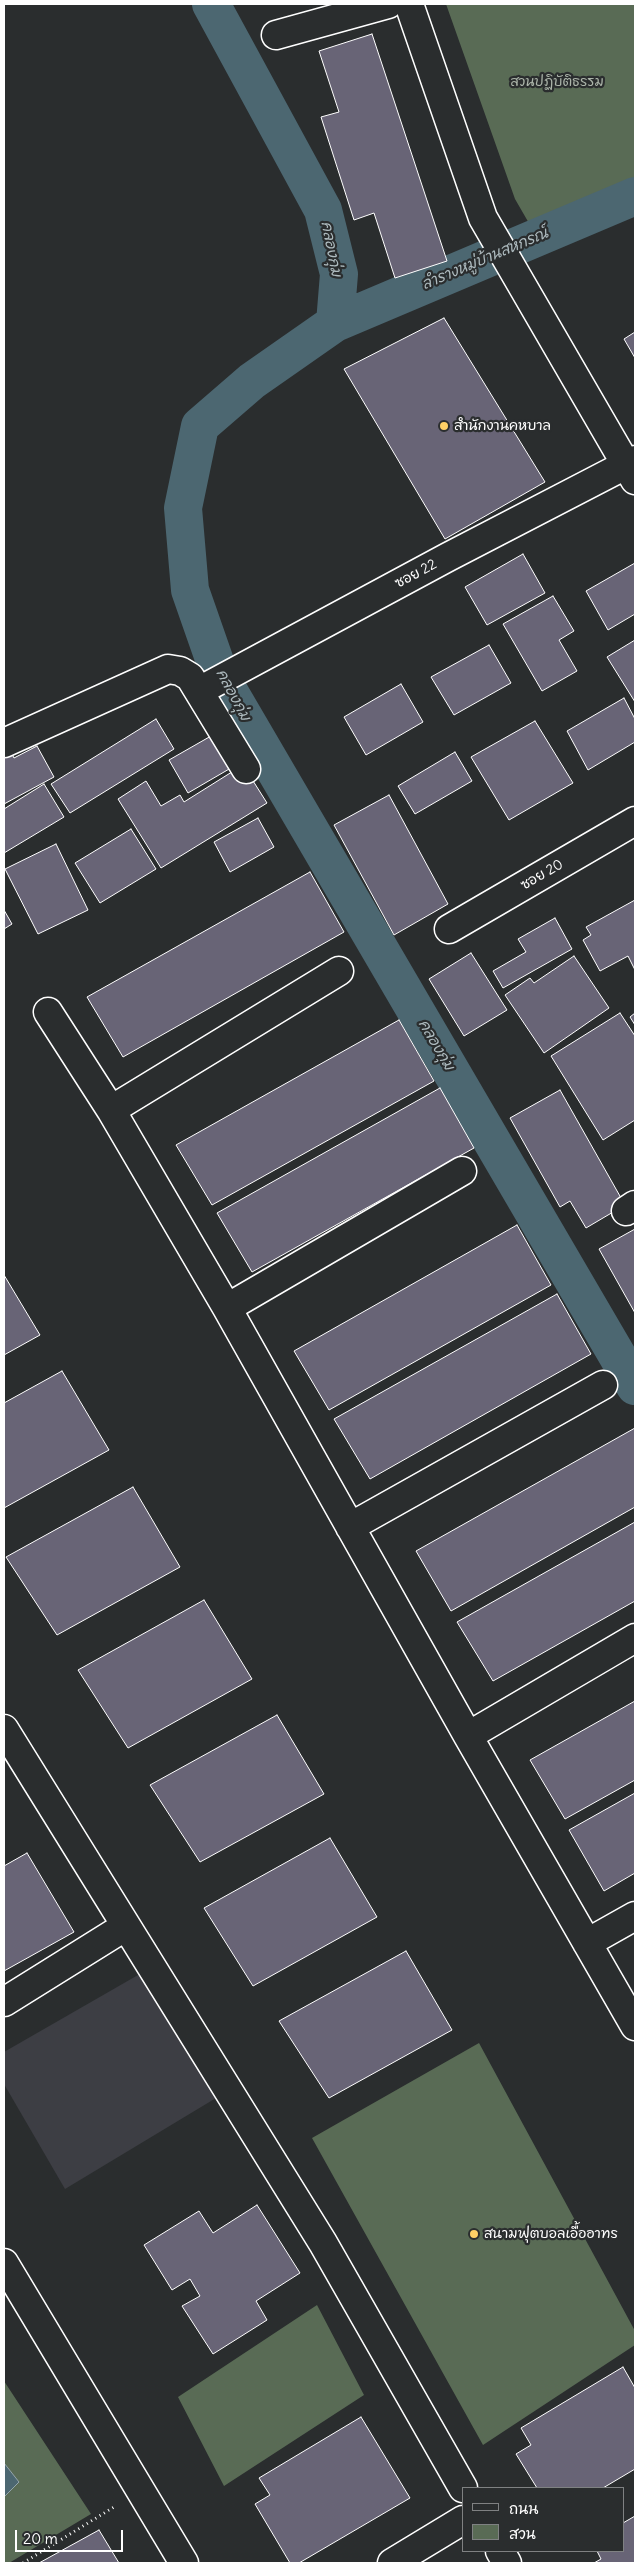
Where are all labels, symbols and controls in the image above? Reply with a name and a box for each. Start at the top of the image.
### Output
park label: สวนปฏิบัติธรรม [510,74,604,90]
water label: คลองกุ่ม [317,220,345,278]
water label: ลำรางหมู่บ้านสหกรณ์ [419,224,551,294]
place label: สำนักงานคหบาล [454,418,551,434]
marker: สำนักงานคหบาล [438,420,450,432]
street label: ซอย 22 [392,556,440,592]
water label: คลองกุ่ม [212,666,254,724]
street label: ซอย 20 [518,856,566,894]
water label: คลองกุ่ม [414,1016,458,1074]
place label: สนามฟุตบอลเอื้ออาทร [484,2226,618,2242]
marker: สนามฟุตบอลเอื้ออาทร [468,2228,480,2240]
legend [462,2487,624,2552]
text: ถนน [509,2499,538,2518]
scale bar [18,2520,125,2552]
text: สวน [509,2524,536,2543]
text: 20 m [23,2529,58,2548]

